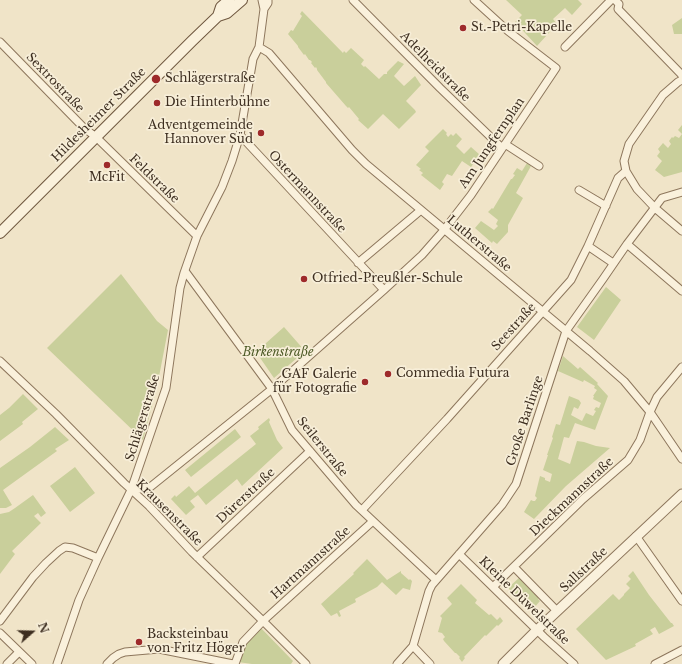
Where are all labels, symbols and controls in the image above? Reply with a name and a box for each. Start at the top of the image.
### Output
place label: St.-Petri-Kapelle [471,21,572,35]
marker: St.-Petri-Kapelle [458,23,468,33]
street label: Adelheidstraße [397,29,473,105]
street label: Sextrostraße [23,50,87,116]
street label: Hildesheimer Straße [49,65,149,165]
place label: Schlägerstraße [165,72,255,86]
marker: Schlägerstraße [150,73,162,85]
street label: Am Jungfernplan [456,95,528,191]
place label: Die Hinterbühne [165,96,270,110]
marker: Die Hinterbühne [152,98,162,108]
place label: Adventgemeinde Hannover Süd [148,119,253,147]
marker: Adventgemeinde Hannover Süd [256,128,266,138]
street label: Ostermannstraße [265,148,349,236]
street label: Feldstraße [126,152,182,206]
marker: McFit [102,160,112,170]
place label: McFit [89,171,125,185]
street label: Lutherstraße [444,213,514,275]
place label: Otfried-Preußler-Schule [312,272,463,286]
marker: Otfried-Preußler-Schule [299,274,309,284]
street label: Seestraße [489,300,539,354]
park label: Birkenstraße [243,346,313,360]
place label: Commedia Futura [396,367,509,381]
place label: GAF Galerie für Fotografie [273,368,357,396]
marker: Commedia Futura [383,369,393,379]
street label: Schlägerstraße [123,373,163,463]
street label: Große Barlinge [504,374,546,468]
marker: GAF Galerie für Fotografie [360,377,370,387]
street label: Seilerstraße [294,414,350,480]
street label: Dieckmannstraße [527,455,617,539]
street label: Dürerstraße [214,465,278,527]
street label: Krausenstraße [133,477,205,549]
street label: Hartmannstraße [268,524,354,602]
street label: Sallstraße [557,544,611,596]
street label: Kleine Düwelstraße [476,554,572,648]
north arrow [12,612,52,652]
text: N [35,621,52,635]
place label: Backsteinbau von Fritz Höger [147,628,244,656]
marker: Backsteinbau von Fritz Höger [134,637,144,647]

